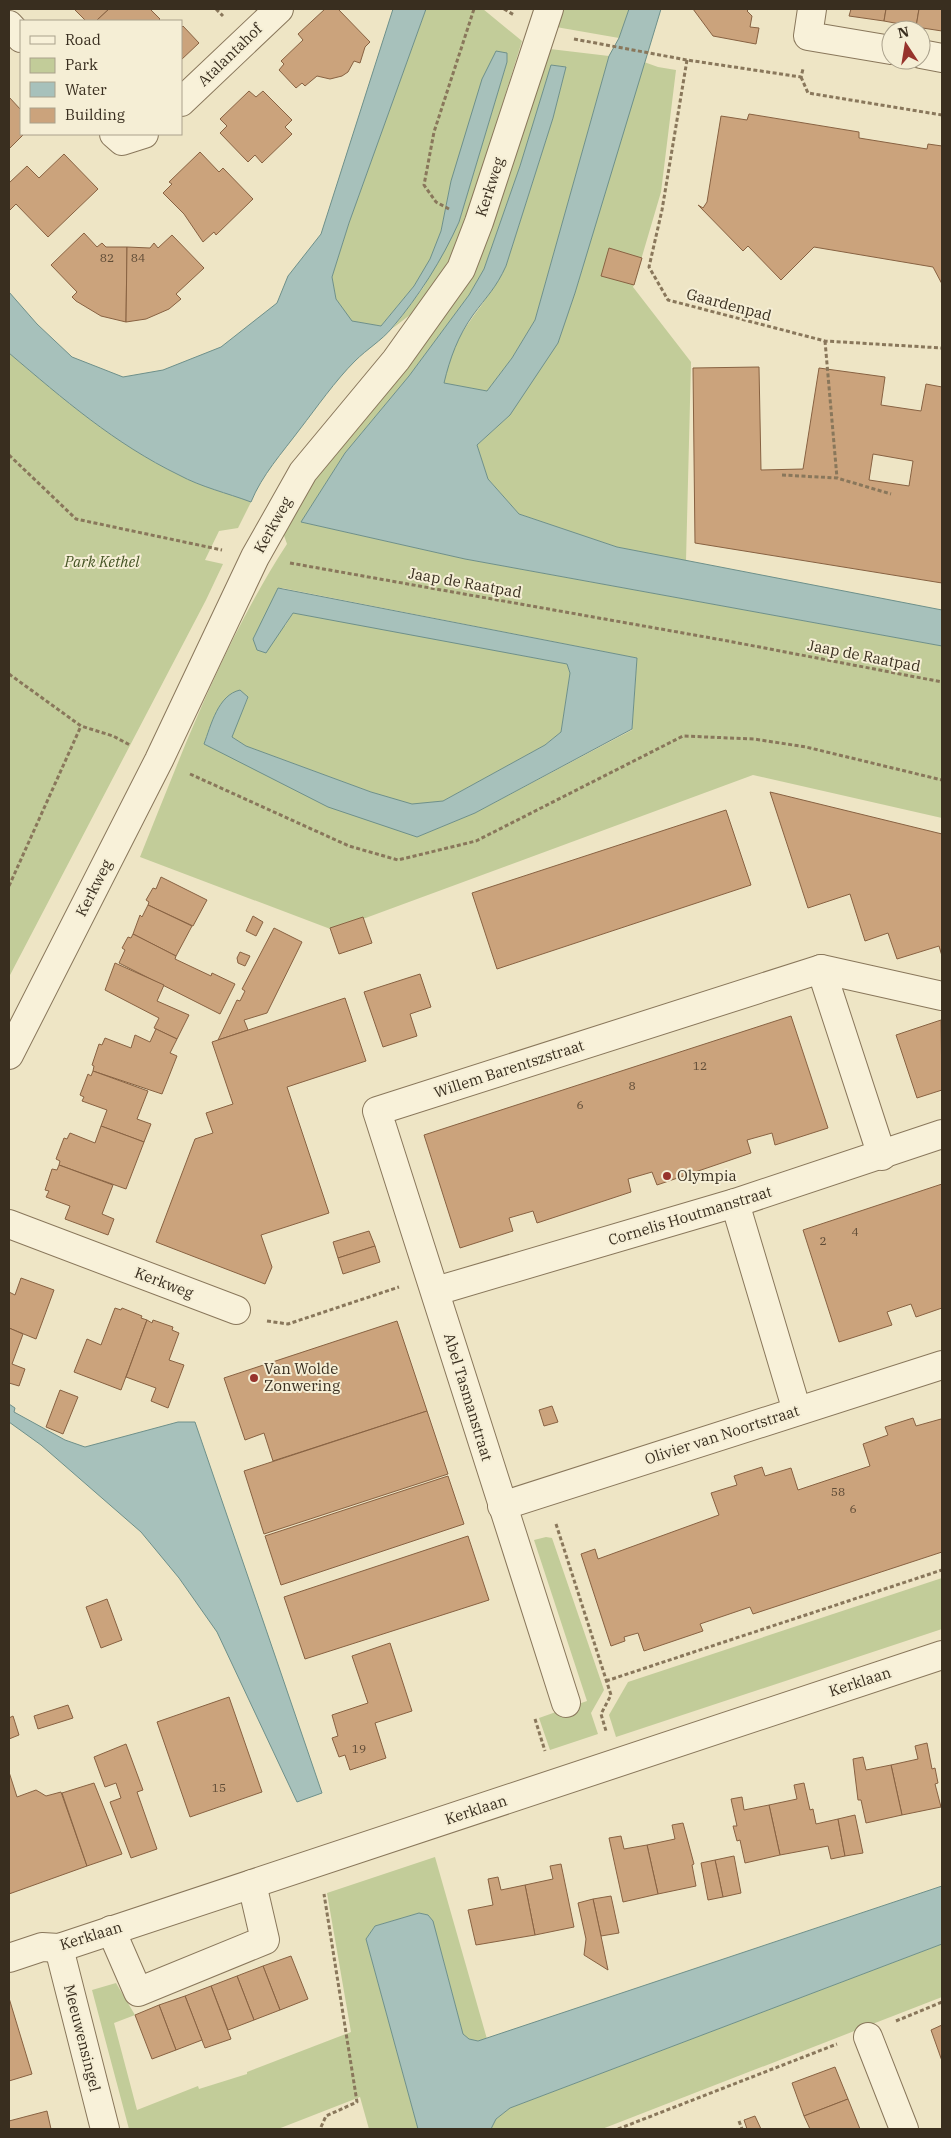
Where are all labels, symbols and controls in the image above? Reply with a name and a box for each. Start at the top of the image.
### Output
street label: Atalantahof [193,19,266,90]
legend [20,20,182,135]
north arrow [881,20,931,70]
text: N [896,22,911,42]
text: Road [65,30,101,49]
text: Park [65,55,98,74]
text: Water [65,80,107,99]
text: Building [65,105,125,124]
street label: Kerkweg [471,155,508,219]
house number: 82 [100,250,114,265]
house number: 84 [131,250,145,265]
street label: Gaardenpad [684,284,774,325]
street label: Kerkweg [249,493,296,556]
park label: Park Kethel [64,552,140,571]
street label: Jaap de Raatpad [407,563,523,602]
street label: Jaap de Raatpad [806,635,922,676]
street label: Kerkweg [71,856,116,919]
street label: Willem Barentszstraat [431,1035,586,1102]
house number: 12 [693,1058,707,1073]
house number: 8 [628,1078,636,1093]
house number: 6 [576,1097,584,1112]
place label: Olympia [677,1166,737,1185]
marker: Olympia [661,1170,673,1182]
street label: Cornelis Houtmanstraat [606,1182,774,1249]
house number: 4 [851,1224,859,1239]
house number: 2 [819,1233,827,1248]
street label: Kerkweg [132,1263,196,1302]
street label: Abel Tasmanstraat [440,1331,497,1463]
place label: Van Wolde Zonwering [264,1359,340,1395]
marker: Van Wolde Zonwering [248,1372,260,1384]
street label: Olivier van Noortstraat [642,1401,802,1468]
house number: 58 [831,1484,845,1499]
house number: 6 [849,1501,857,1516]
street label: Kerklaan [826,1662,894,1700]
house number: 19 [352,1741,366,1756]
house number: 15 [212,1780,226,1795]
street label: Kerklaan [442,1790,510,1828]
street label: Kerklaan [57,1917,125,1954]
street label: Meeuwensingel [60,1982,105,2093]

